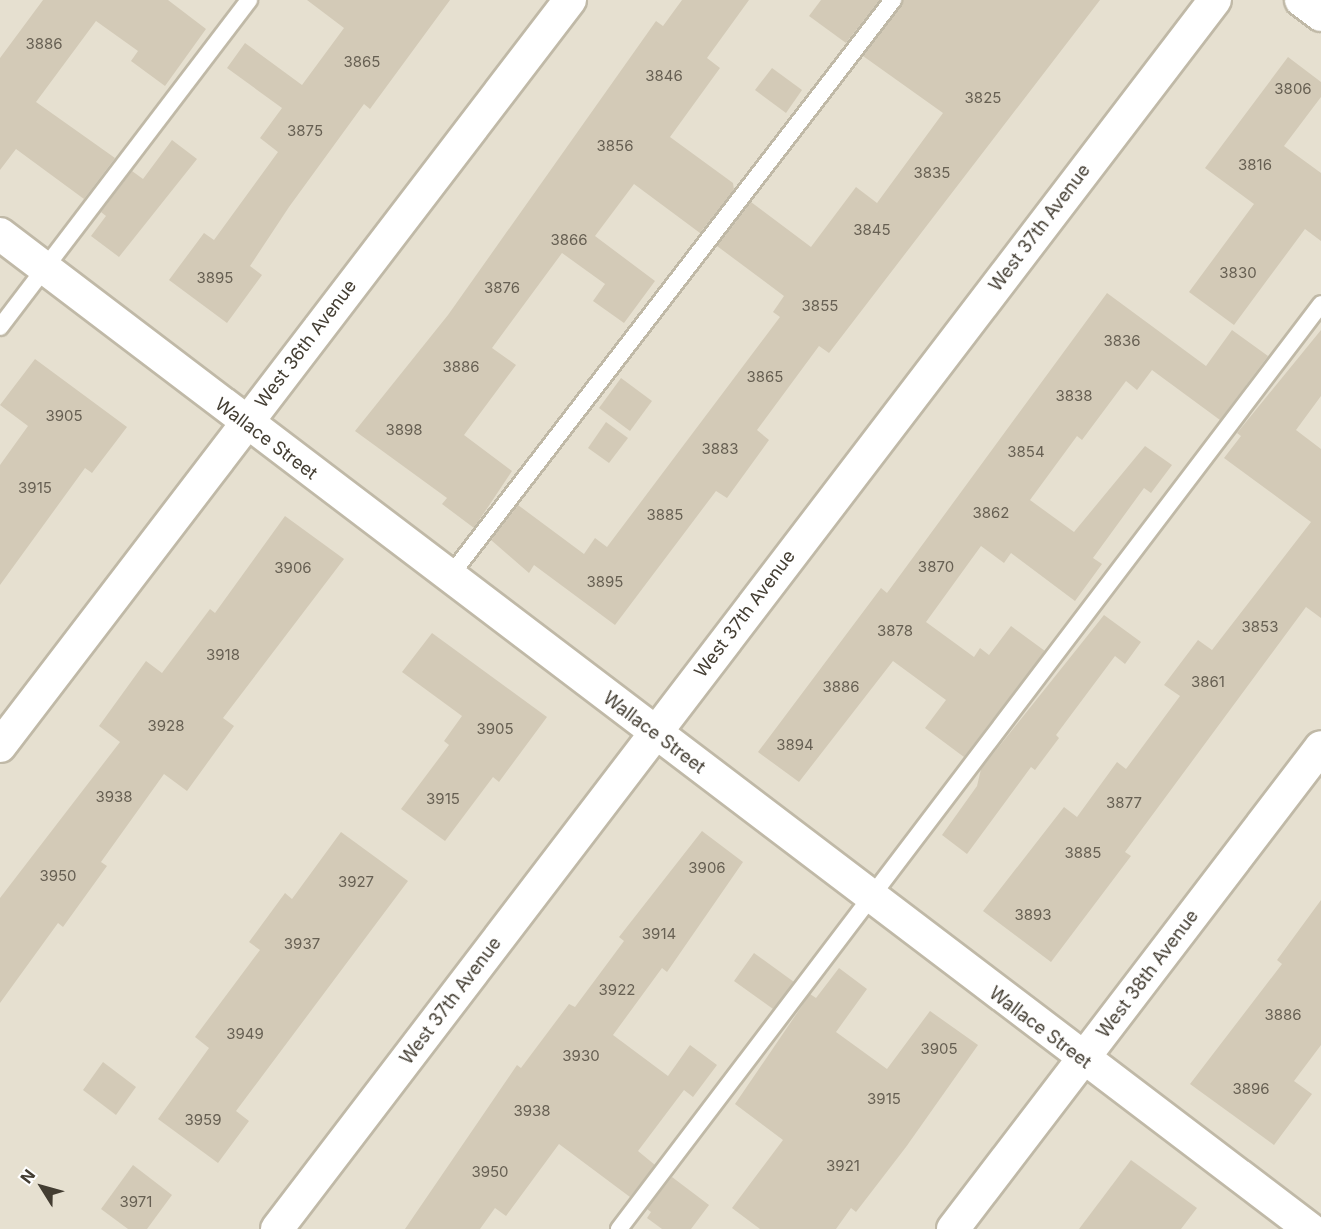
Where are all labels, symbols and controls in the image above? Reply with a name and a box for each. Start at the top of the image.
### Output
house number: 3886 [25,35,63,53]
house number: 3865 [344,53,380,71]
house number: 3846 [645,67,683,85]
house number: 3806 [1274,80,1312,98]
house number: 3825 [965,89,1001,107]
house number: 3875 [287,122,323,140]
house number: 3856 [597,137,633,155]
house number: 3816 [1238,156,1272,174]
street label: West 37th Avenue [985,160,1095,296]
house number: 3835 [914,164,950,182]
house number: 3845 [853,221,891,239]
house number: 3866 [550,231,588,249]
house number: 3830 [1219,264,1257,282]
house number: 3895 [197,269,233,287]
street label: West 36th Avenue [251,276,361,412]
house number: 3876 [484,279,520,297]
house number: 3855 [802,297,838,315]
house number: 3836 [1103,332,1141,350]
house number: 3886 [442,358,480,376]
house number: 3865 [747,368,783,386]
house number: 3838 [1055,387,1093,405]
street label: Wallace Street [211,394,321,484]
house number: 3905 [45,407,83,425]
house number: 3898 [385,421,423,439]
house number: 3883 [701,440,739,458]
house number: 3854 [1007,443,1045,461]
house number: 3915 [18,479,52,497]
house number: 3862 [973,504,1009,522]
house number: 3885 [647,506,683,524]
street label: West 37th Avenue [690,546,800,682]
house number: 3870 [918,558,954,576]
house number: 3906 [274,559,312,577]
house number: 3895 [587,573,623,591]
house number: 3853 [1242,618,1278,636]
house number: 3878 [877,622,913,640]
house number: 3918 [206,646,240,664]
house number: 3861 [1191,673,1225,691]
house number: 3886 [822,678,860,696]
street label: Wallace Street [599,688,709,778]
house number: 3928 [148,717,184,735]
house number: 3905 [476,720,514,738]
house number: 3894 [776,736,814,754]
house number: 3938 [95,788,133,806]
house number: 3915 [426,790,460,808]
house number: 3877 [1106,794,1142,812]
house number: 3885 [1065,844,1101,862]
house number: 3906 [688,859,726,877]
house number: 3950 [39,867,77,885]
house number: 3927 [338,873,374,891]
house number: 3893 [1014,906,1052,924]
street label: West 38th Avenue [1093,906,1203,1042]
house number: 3914 [642,925,676,943]
street label: West 37th Avenue [396,933,506,1069]
house number: 3937 [284,935,320,953]
house number: 3922 [599,981,635,999]
street label: Wallace Street [985,983,1095,1073]
house number: 3886 [1264,1006,1302,1024]
house number: 3949 [226,1025,264,1043]
house number: 3905 [920,1040,958,1058]
house number: 3930 [562,1047,600,1065]
house number: 3896 [1232,1080,1270,1098]
house number: 3915 [867,1090,901,1108]
house number: 3938 [513,1102,551,1120]
house number: 3959 [185,1111,221,1129]
north arrow [12,1157,72,1217]
house number: 3921 [826,1157,860,1175]
house number: 3950 [471,1163,509,1181]
text: N [16,1165,39,1187]
house number: 3971 [120,1193,152,1211]

